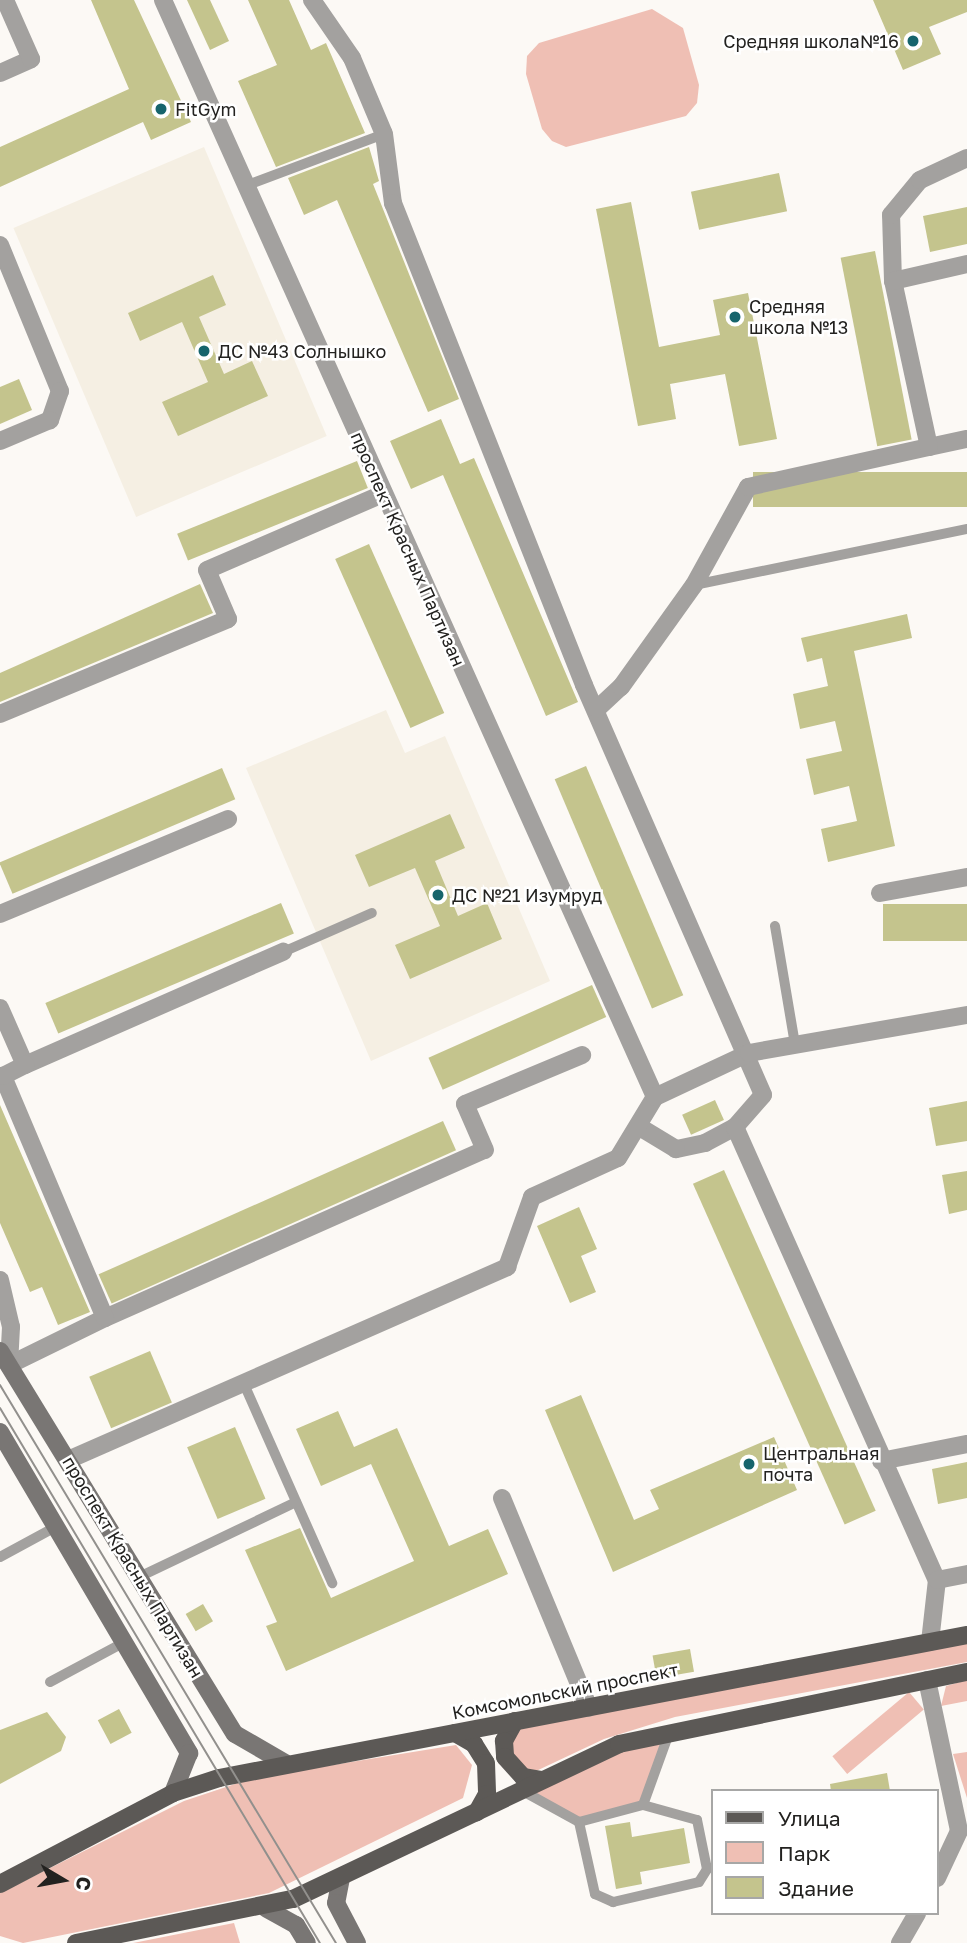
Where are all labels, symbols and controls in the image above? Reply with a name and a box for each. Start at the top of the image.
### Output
place label: Средняя школа№16 [723,30,899,52]
marker: Средняя школа№16 [905,33,921,49]
place label: FitGym [175,98,236,120]
marker: FitGym [153,101,169,117]
place label: Средняя школа №13 [749,296,848,338]
marker: Средняя школа №13 [727,309,743,325]
place label: ДС №43 Солнышко [218,340,386,362]
marker: ДС №43 Солнышко [196,343,212,359]
street label: проспект Красных Партизан [346,428,470,670]
place label: ДС №21 Изумруд [452,884,602,906]
marker: ДС №21 Изумруд [430,887,446,903]
place label: Центральная почта [763,1443,879,1486]
street label: проспект Красных Партизан [58,1452,208,1682]
marker: Центральная почта [741,1456,757,1472]
street label: Комсомольский проспект [450,1658,680,1724]
legend [712,1789,939,1915]
text: Улица [778,1805,841,1831]
text: Парк [778,1840,831,1866]
north arrow [28,1845,98,1915]
text: С [72,1875,97,1892]
text: Здание [778,1875,854,1901]

